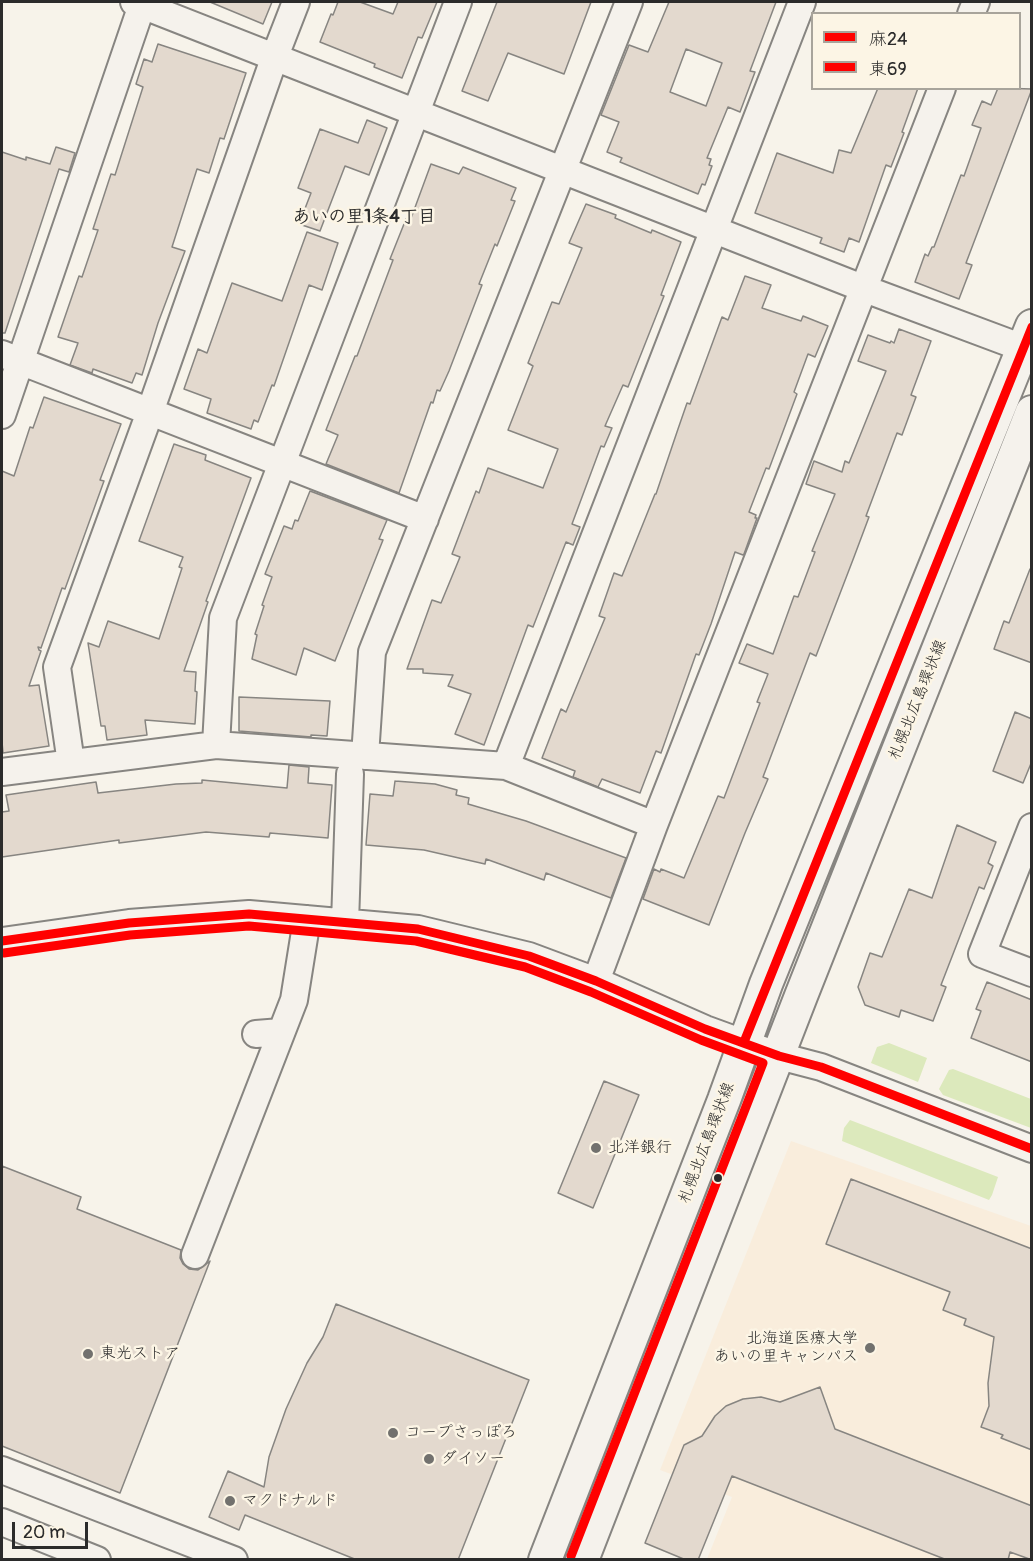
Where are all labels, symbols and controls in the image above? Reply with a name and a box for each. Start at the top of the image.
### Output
legend [811,12,1021,90]
text: 麻24 [869,28,908,51]
text: 東69 [869,58,907,81]
district label: あいの里1条4丁目 [292,206,436,228]
street label: 札幌北広島環状線 [885,637,951,763]
street label: 札幌北広島環状線 [675,1080,739,1206]
place label: 北洋銀行 [608,1138,672,1158]
marker: 北洋銀行 [589,1141,603,1155]
unlabelled marker [712,1172,724,1184]
place label: 北海道医療大学 あいの里キャンパス [714,1329,858,1367]
marker: 北海道医療大学 あいの里キャンパス [863,1341,877,1355]
place label: 東光ストア [100,1344,180,1364]
marker: 東光ストア [81,1347,95,1361]
place label: コープさっぽろ [405,1423,517,1443]
marker: コープさっぽろ [386,1426,400,1440]
place label: ダイソー [441,1449,505,1469]
marker: ダイソー [422,1452,436,1466]
place label: マクドナルド [242,1491,338,1511]
marker: マクドナルド [223,1494,237,1508]
scale bar [15,1510,92,1548]
text: 20 m [23,1521,65,1544]

